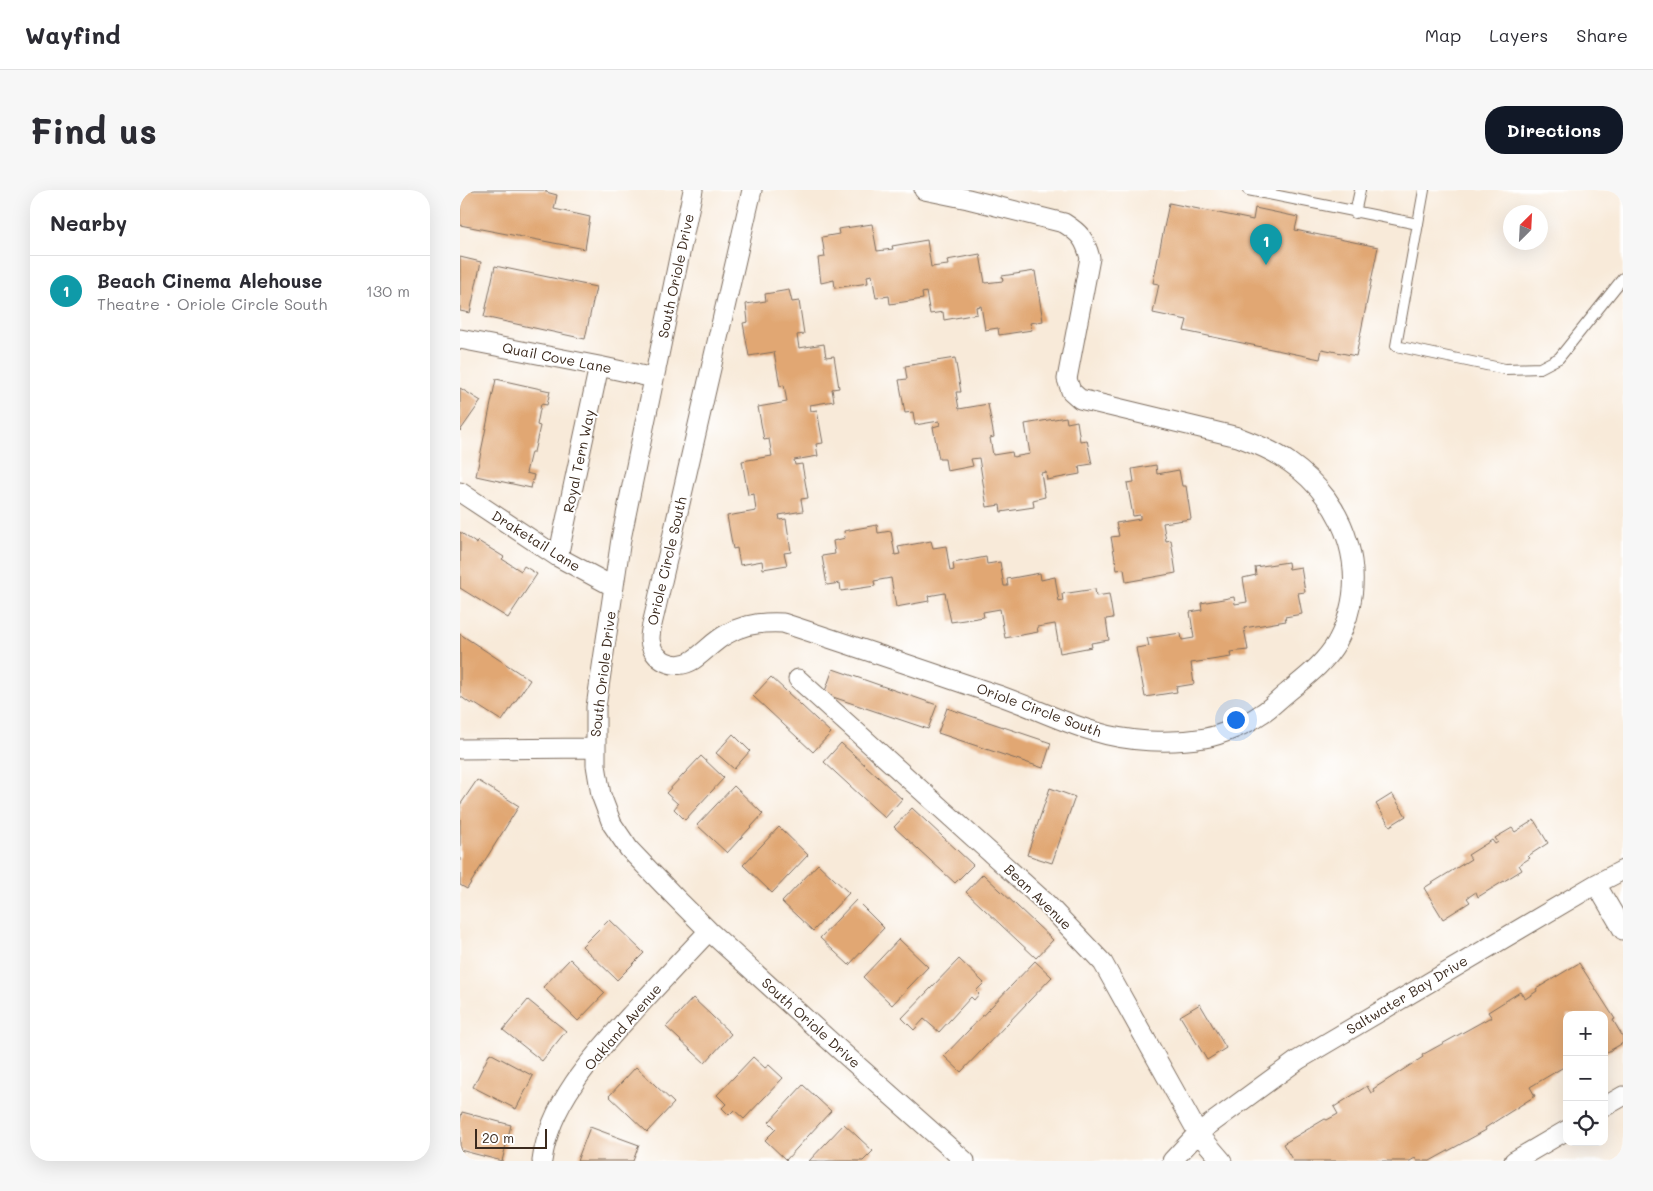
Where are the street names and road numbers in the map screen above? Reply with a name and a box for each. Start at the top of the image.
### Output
street label: South Oriole Drive [653,212,698,340]
street label: Quail Cove Lane [501,338,613,377]
street label: Royal Tern Way [558,407,599,514]
street label: Oriole Circle South [642,495,691,627]
street label: Draketail Lane [488,506,584,575]
street label: South Oriole Drive [585,610,620,738]
street label: Oriole Circle South [974,678,1104,741]
street label: Bean Avenue [1001,860,1076,934]
street label: Saltwater Bay Drive [1343,951,1471,1038]
street label: South Oriole Drive [758,973,865,1072]
street label: Oakland Avenue [580,979,666,1074]

